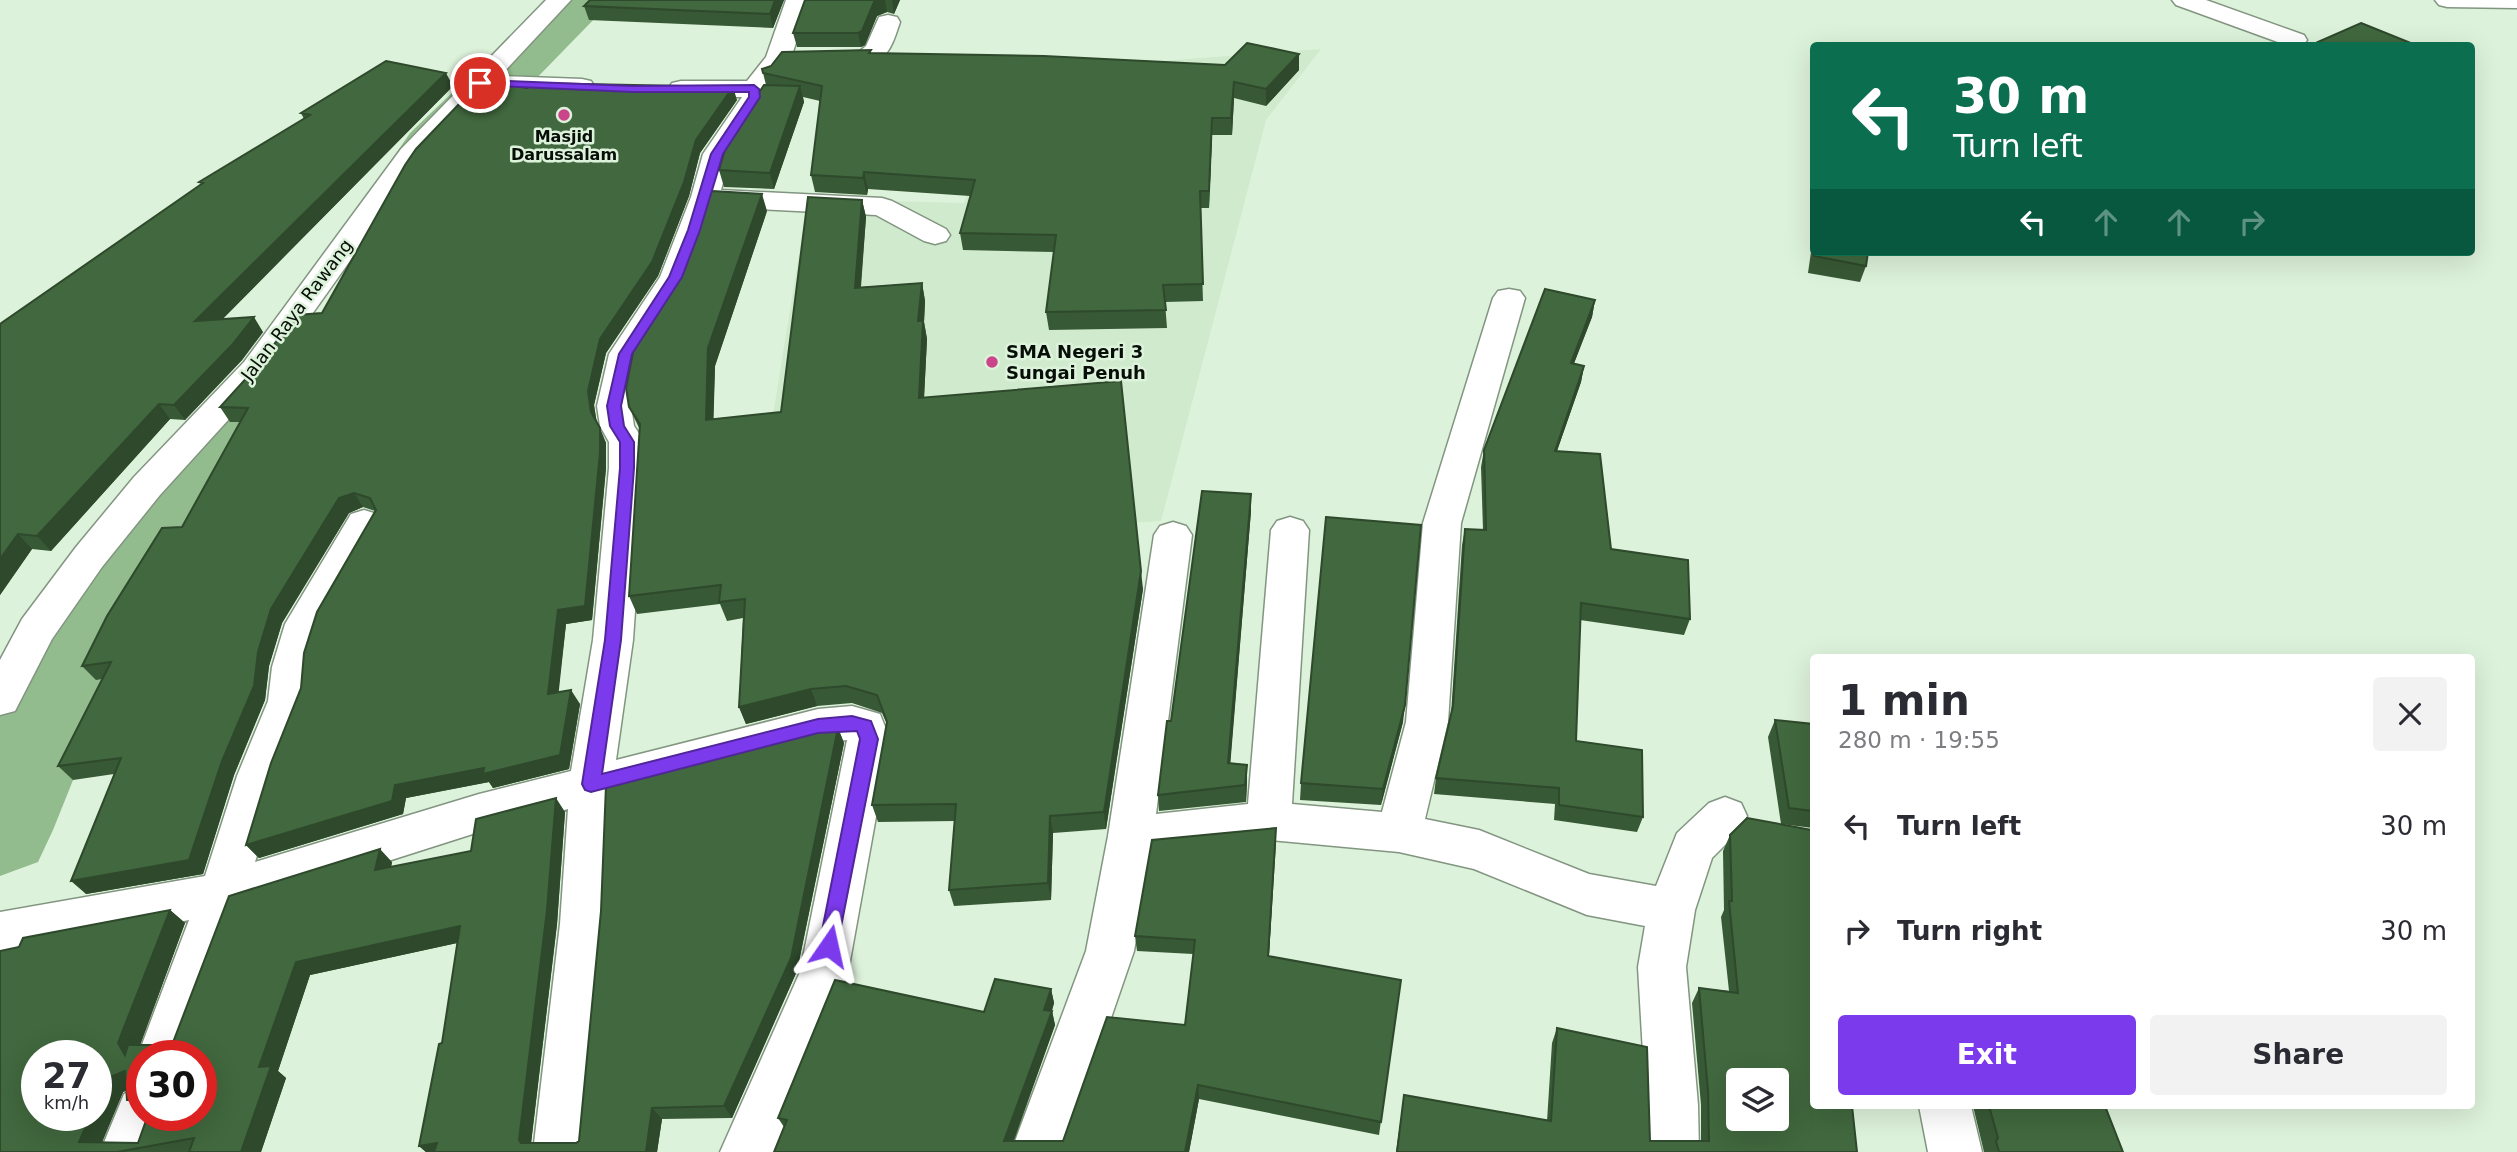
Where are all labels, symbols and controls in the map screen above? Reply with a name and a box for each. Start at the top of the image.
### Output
pin [450,53,510,113]
icon: arrive [461,64,499,102]
text: 30 m [1953,68,2089,125]
icon: left [1838,70,1929,161]
marker: Masjid Darussalam [556,107,572,123]
place label: Masjid Darussalam [511,127,617,164]
text: Turn left [1953,127,2083,165]
icon: left [2014,203,2052,241]
icon: ahead [2087,203,2125,241]
icon: ahead [2160,203,2198,241]
icon: right [2233,203,2271,241]
street label: Jalan Raya Rawang [236,235,357,385]
place label: SMA Negeri 3 Sungai Penuh [1006,341,1146,383]
marker: SMA Negeri 3 Sungai Penuh [984,354,1000,370]
text: 1 min [1838,676,1970,725]
button: close [2373,677,2447,751]
text: 280 m · 19:55 [1838,727,2000,753]
icon: left [1838,807,1876,845]
text: Turn left [1897,811,2021,841]
text: 30 m [2380,811,2447,841]
position arrow [792,909,866,983]
icon: right [1838,912,1876,950]
text: Turn right [1897,916,2042,946]
text: 30 m [2380,916,2447,946]
button: Exit [1838,1015,2136,1095]
button: Share [2150,1015,2447,1095]
speed limit sign: 30 [126,1040,217,1131]
text: 27 [42,1056,91,1096]
map controls [1726,1068,1789,1131]
button: layers [1726,1068,1789,1131]
text: km/h [44,1092,89,1113]

